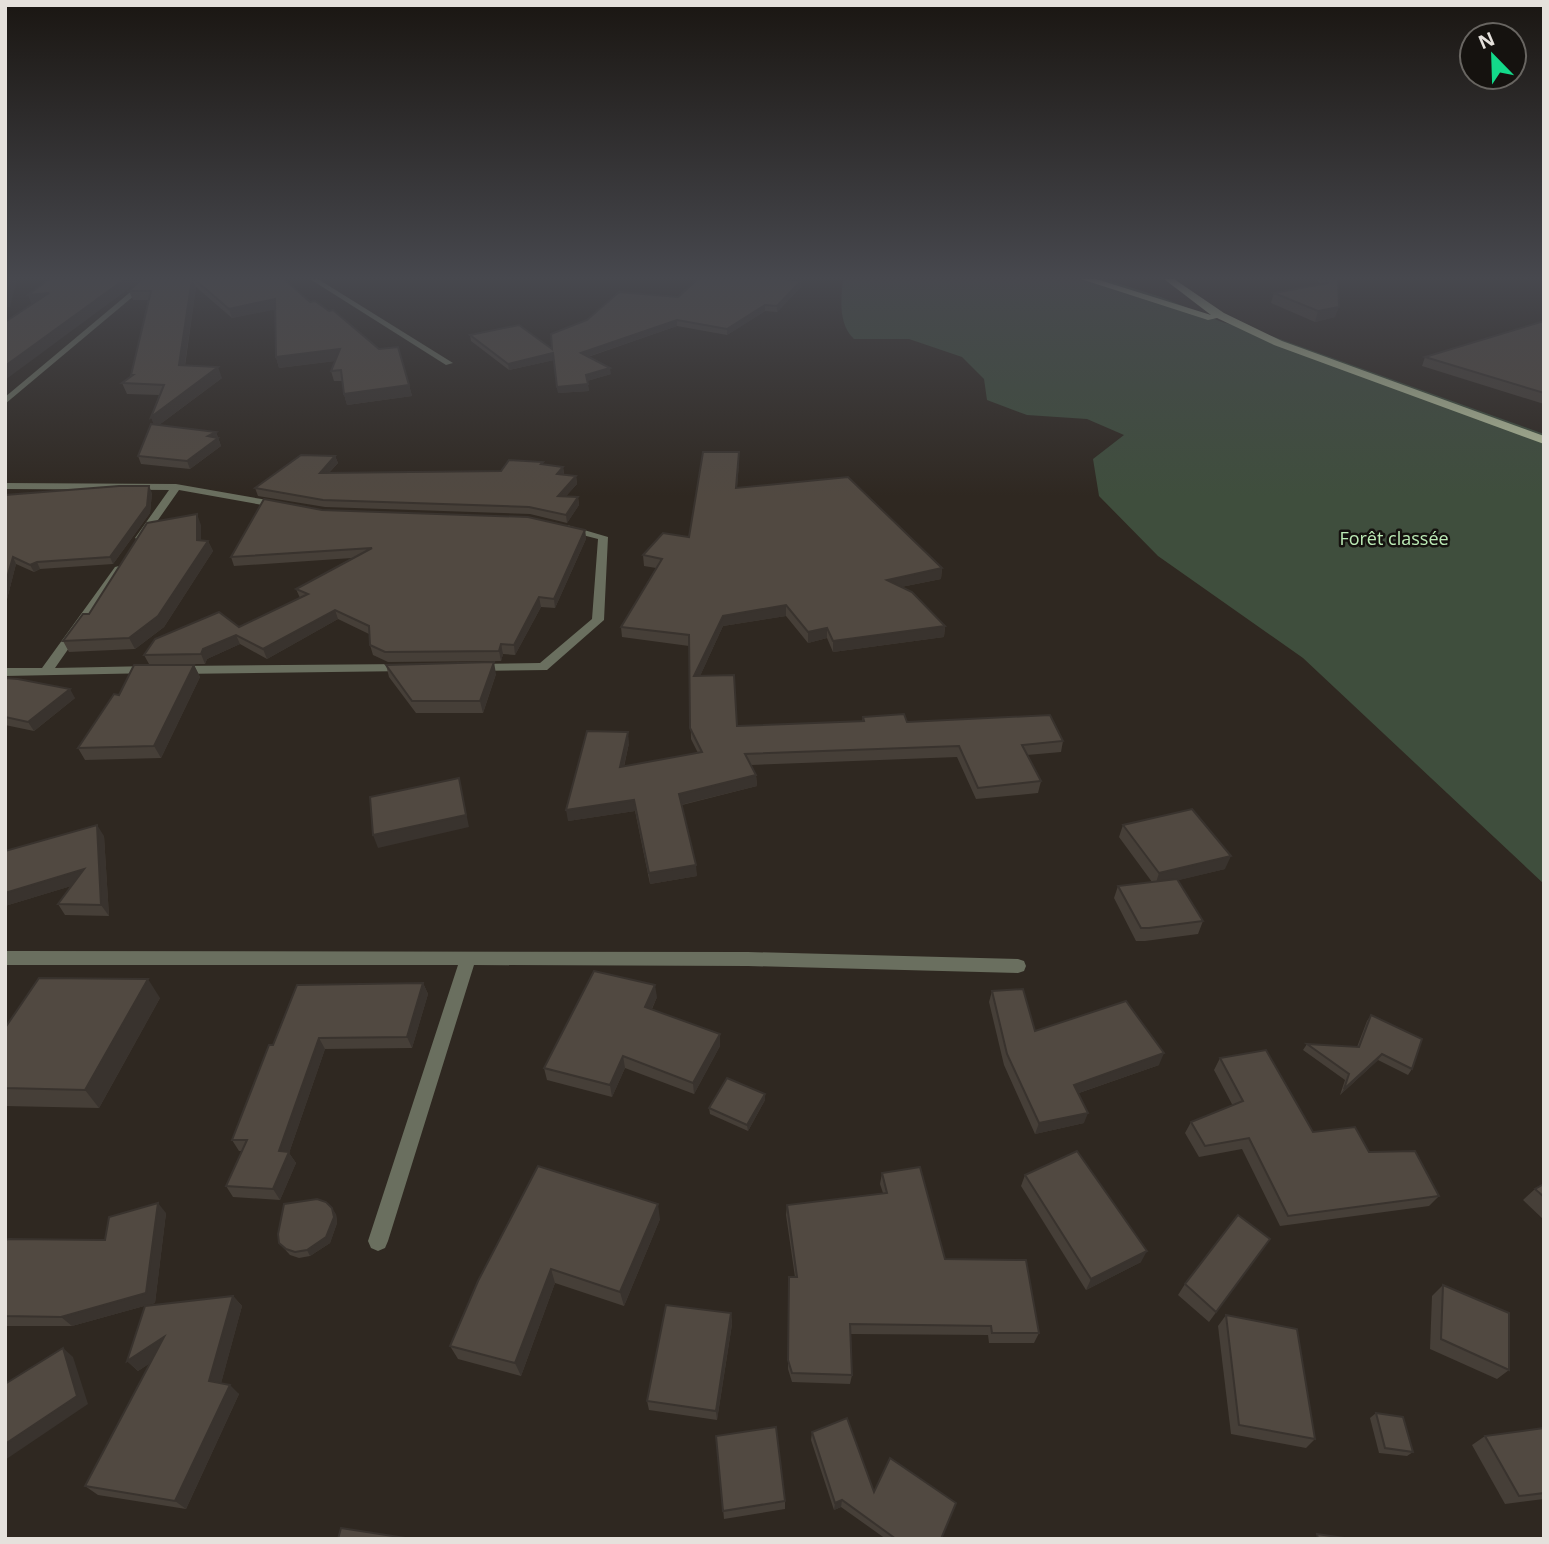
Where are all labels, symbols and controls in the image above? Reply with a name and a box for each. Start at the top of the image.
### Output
north arrow [1458,21,1528,91]
text: N [1474,25,1499,55]
park label: Forêt classée [1339,526,1449,550]

